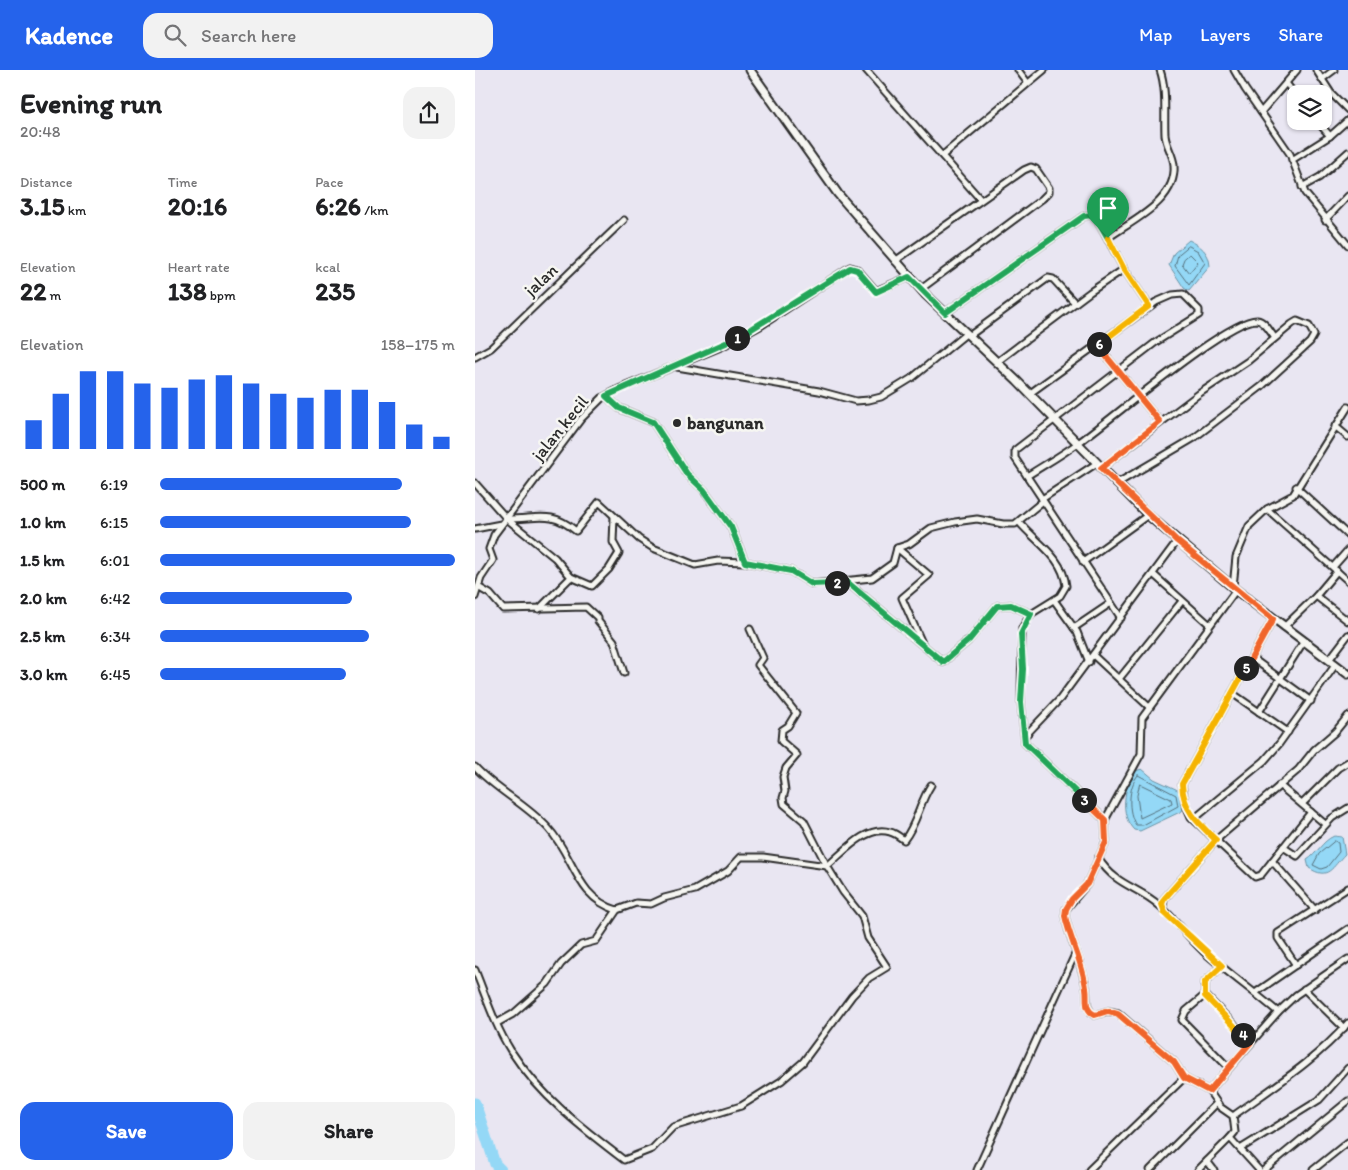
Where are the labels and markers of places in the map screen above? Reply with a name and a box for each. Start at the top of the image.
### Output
pin [1087,187,1129,238]
pin: 1 [725,326,749,350]
pin: 6 [1087,332,1111,356]
place label: bangunan [687,412,764,434]
marker: bangunan [671,417,683,429]
pin: 2 [825,570,849,596]
pin: 5 [1233,656,1259,680]
pin: 3 [1071,788,1097,812]
pin: 4 [1231,1022,1255,1048]

